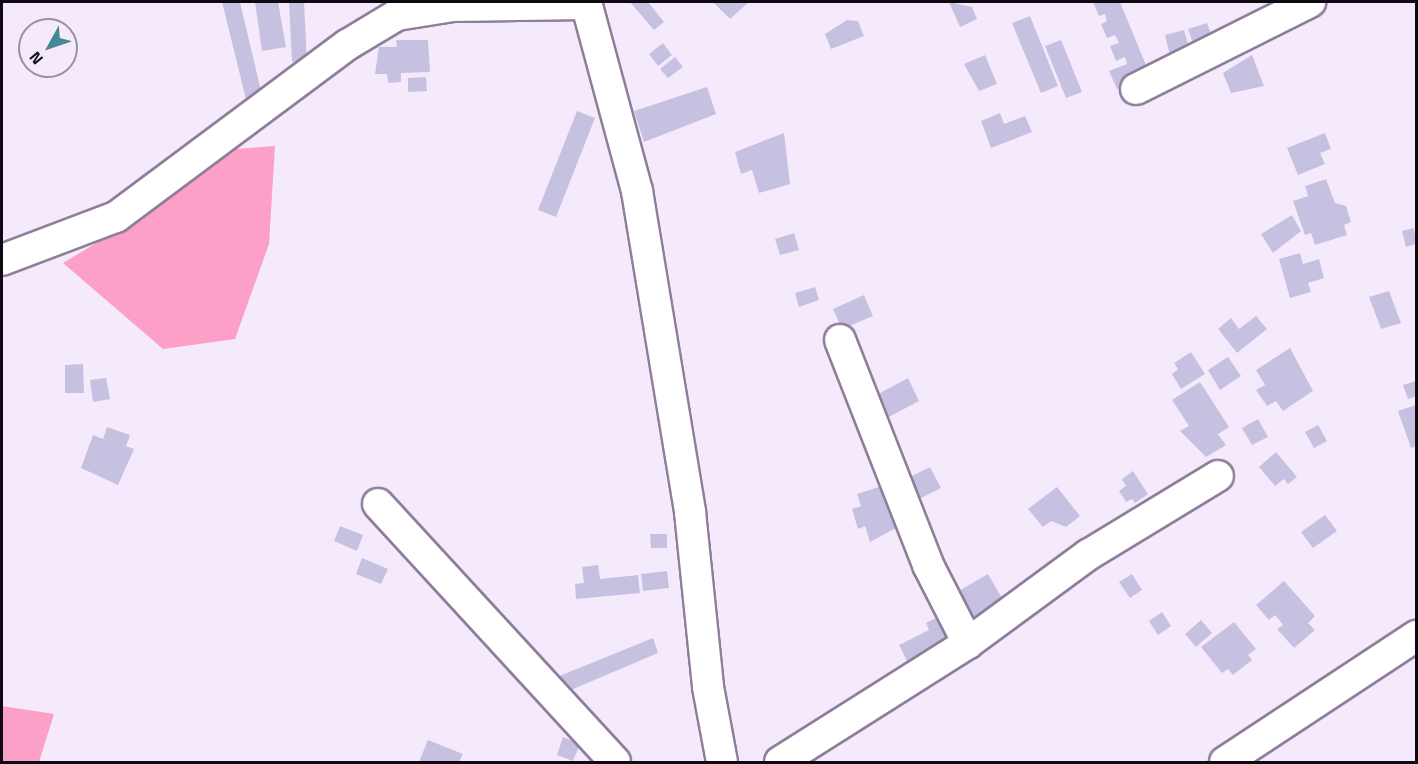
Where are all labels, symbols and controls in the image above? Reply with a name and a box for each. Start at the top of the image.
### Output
north arrow [18,18,78,78]
text: N [23,46,49,70]

